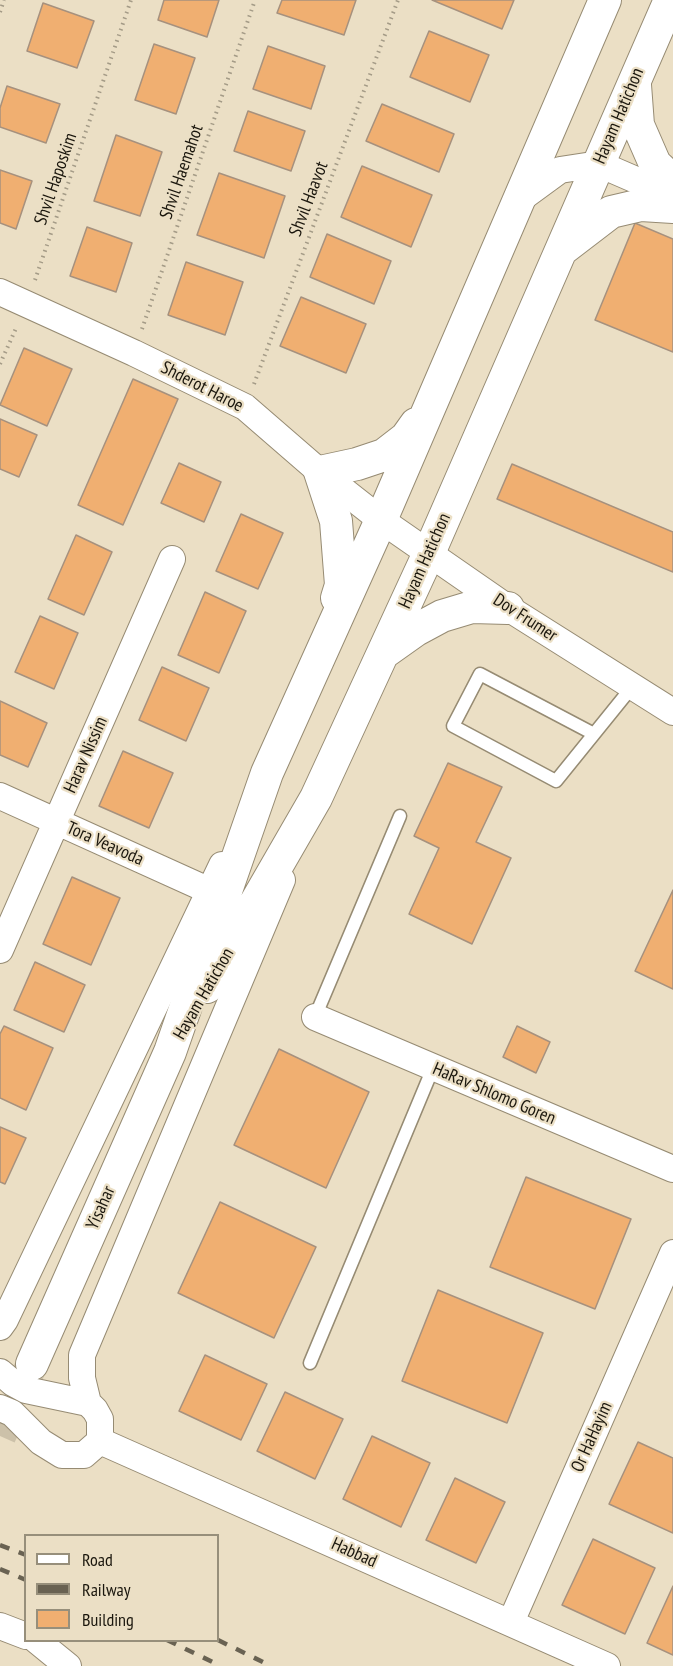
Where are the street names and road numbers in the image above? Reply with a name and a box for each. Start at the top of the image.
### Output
street label: Hayam Hatichon [589,65,649,167]
street label: Shvil Haemahot [156,122,208,222]
street label: Shvil Haposkim [30,130,82,228]
street label: Shvil Haavot [285,159,333,239]
street label: Shderot Haroe [157,357,247,417]
street label: Hayam Hatichon [394,510,456,612]
street label: Dov Frumer [489,589,561,647]
street label: Harav Nissim [60,714,112,796]
street label: Tora Veavoda [63,818,147,870]
street label: Hayam Hatichon [169,944,239,1044]
street label: HaRav Shlomo Goren [429,1058,559,1130]
street label: Yisahar [82,1183,120,1233]
street label: Or HaHayim [567,1398,617,1476]
street label: Habbad [328,1533,380,1573]

